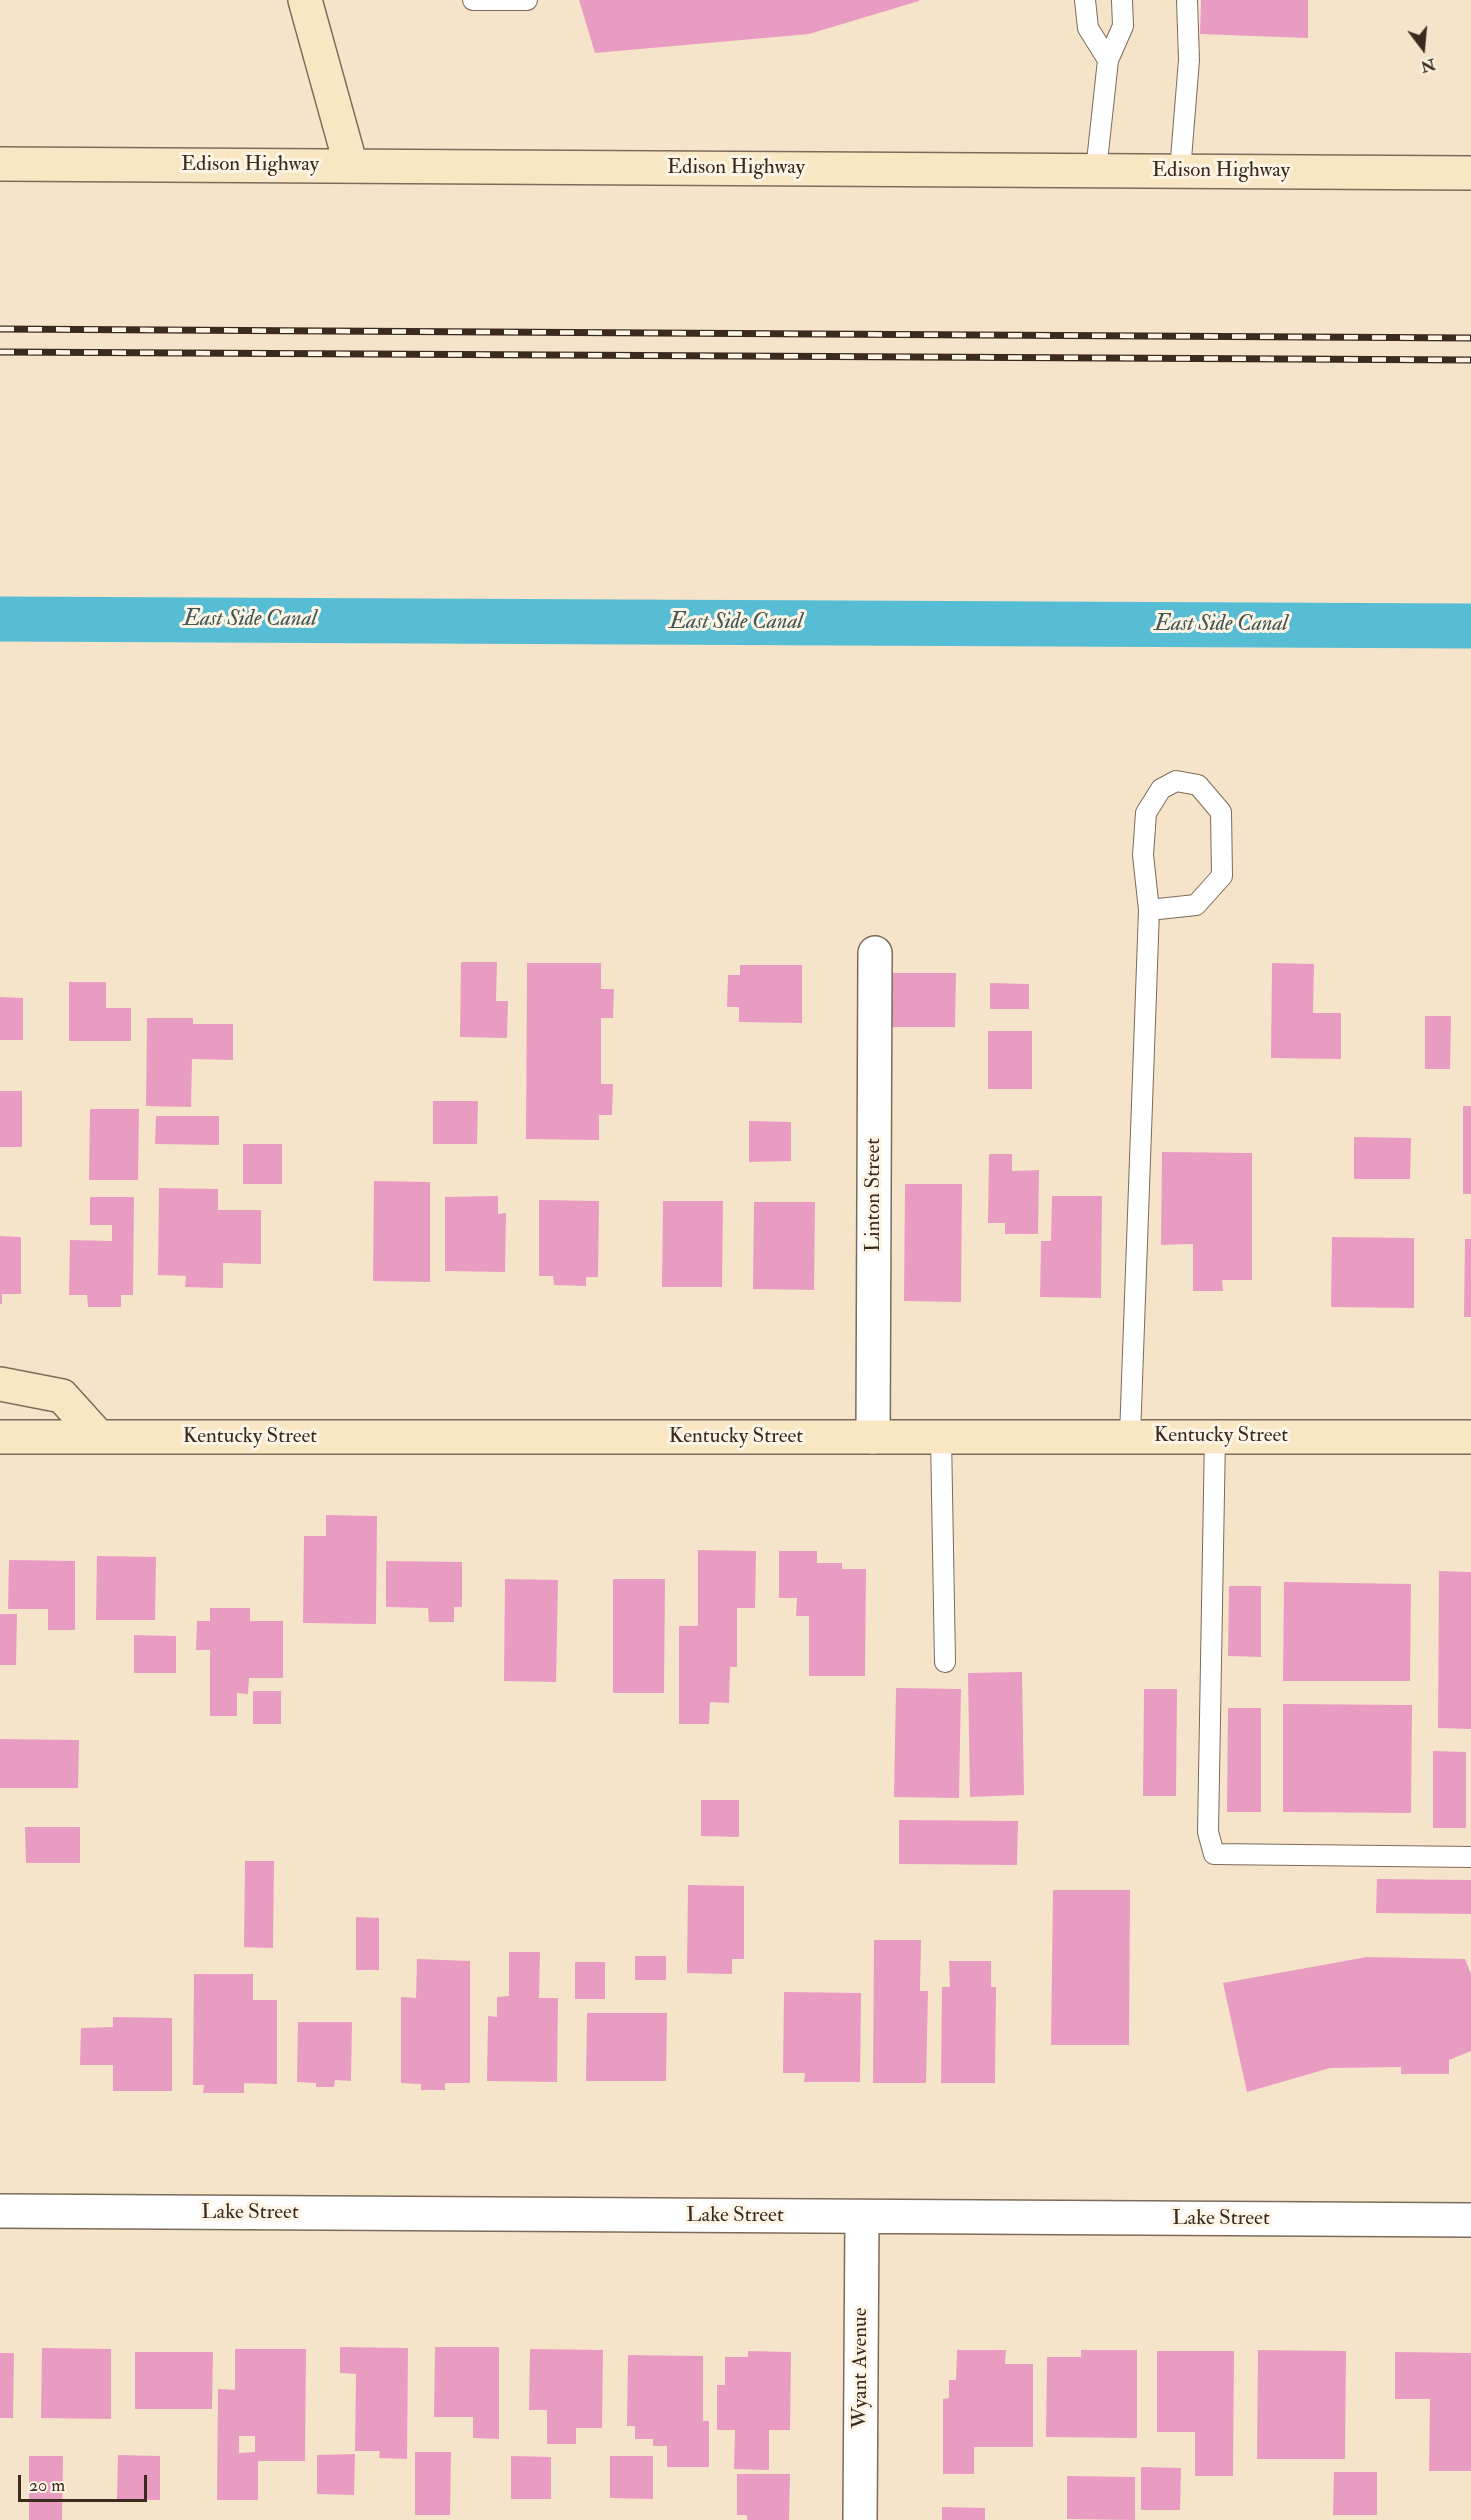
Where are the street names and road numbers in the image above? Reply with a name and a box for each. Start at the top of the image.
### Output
street label: Edison Highway [181,152,319,178]
street label: Edison Highway [667,155,805,181]
street label: Edison Highway [1152,158,1290,184]
street label: Linton Street [861,1138,887,1252]
street label: Kentucky Street [1154,1423,1288,1449]
street label: Kentucky Street [183,1424,317,1450]
street label: Kentucky Street [669,1424,803,1450]
street label: Lake Street [201,2200,299,2226]
street label: Lake Street [686,2203,784,2229]
street label: Lake Street [1172,2206,1270,2232]
street label: Wyant Avenue [848,2308,874,2428]

